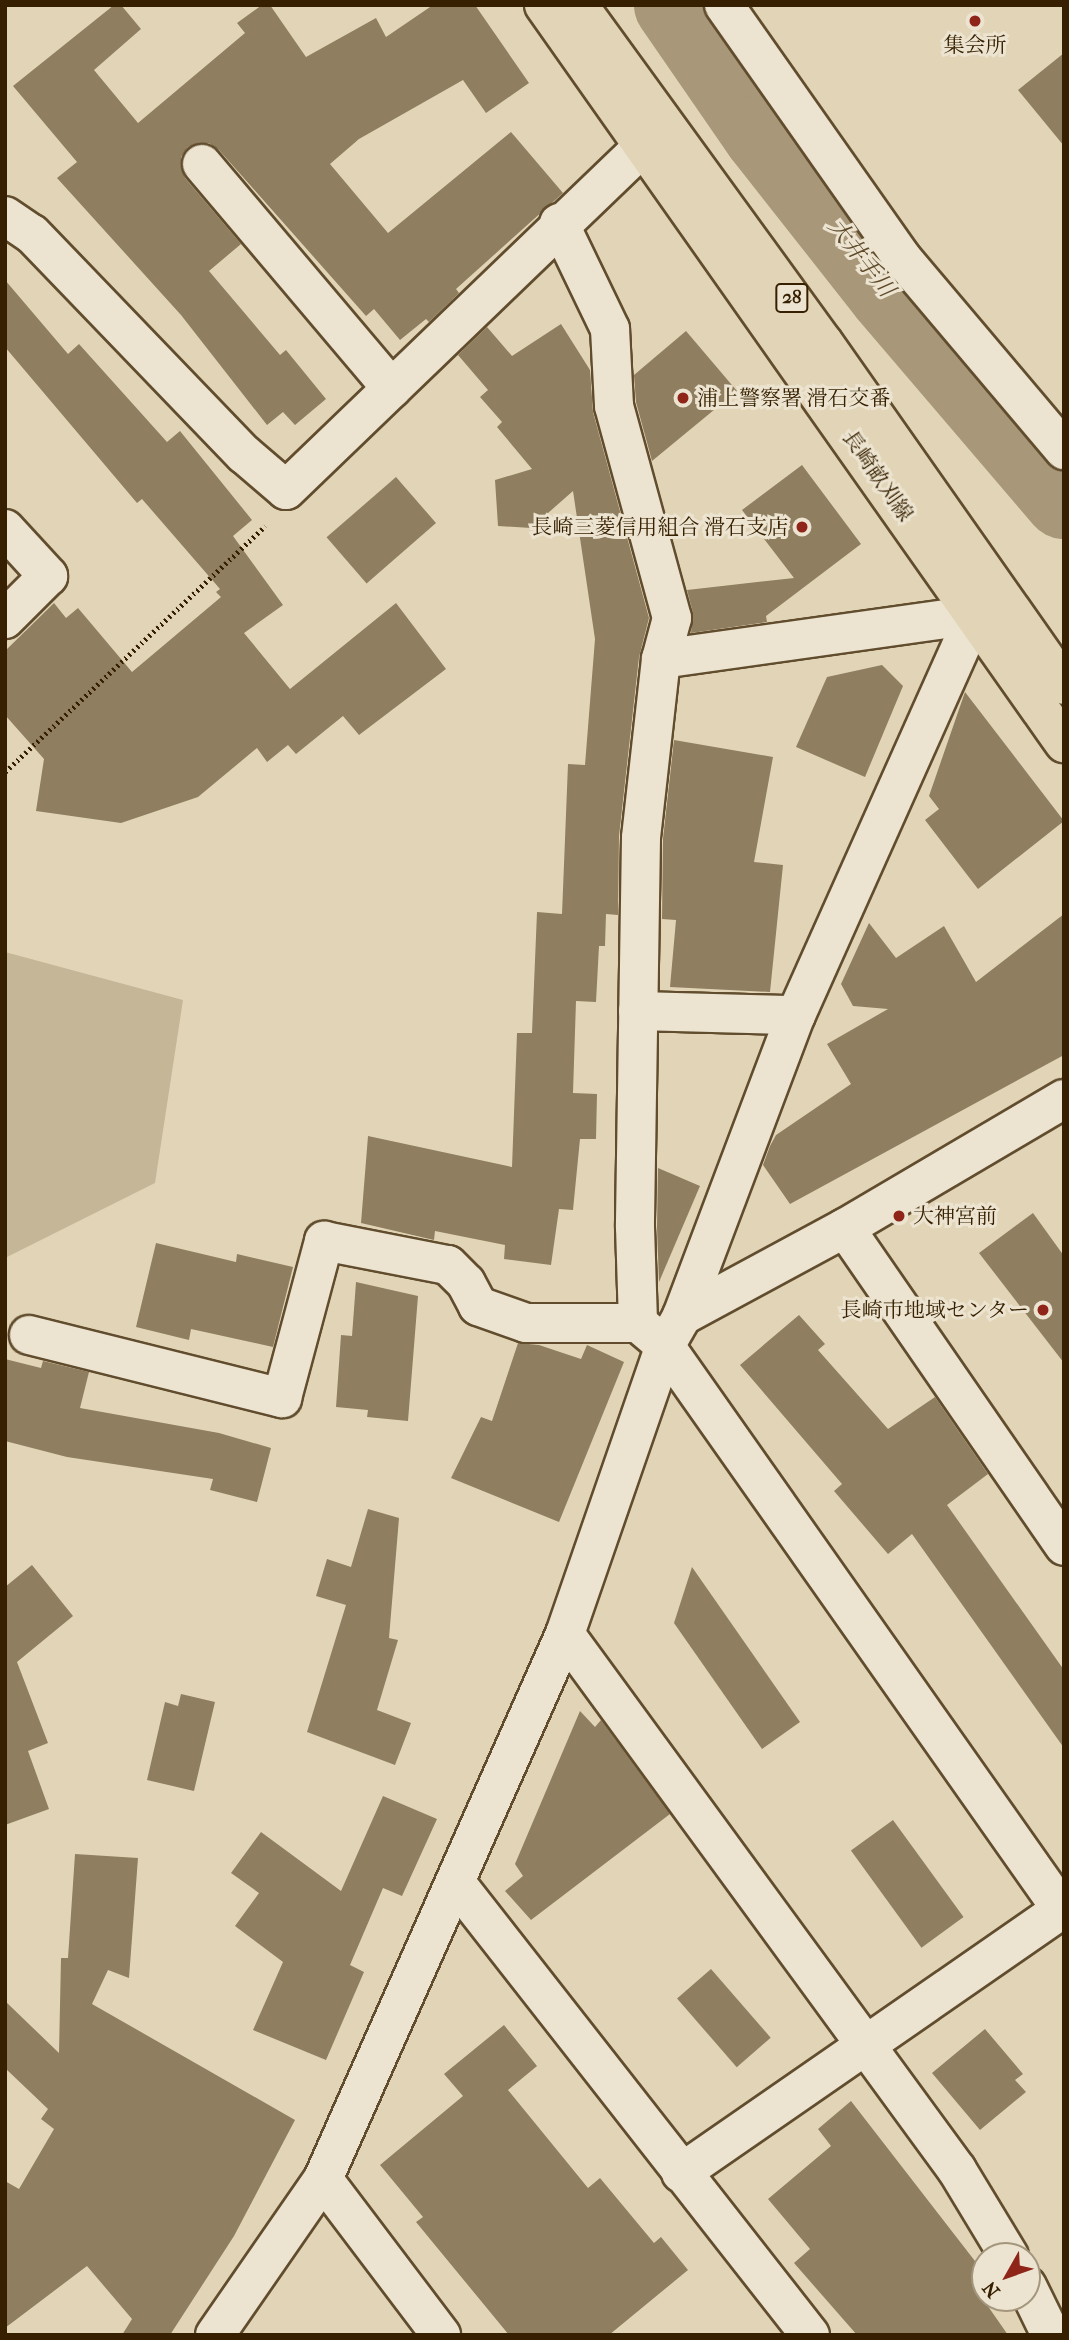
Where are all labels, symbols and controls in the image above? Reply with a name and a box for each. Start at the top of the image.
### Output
marker: 集会所 [967,13,983,29]
place label: 集会所 [944,32,1006,58]
water label: 大井手川 [822,213,900,303]
road number: 28 [774,282,810,314]
place label: 浦上警察署 滑石交番 [697,385,891,411]
marker: 浦上警察署 滑石交番 [675,390,691,406]
street label: 長崎畝刈線 [838,426,918,526]
place label: 長崎三菱信用組合 滑石支店 [531,514,788,540]
marker: 長崎三菱信用組合 滑石支店 [794,519,810,535]
place label: 大神宮前 [913,1203,997,1229]
marker: 大神宮前 [891,1208,907,1224]
place label: 長崎市地域センター [840,1297,1029,1323]
marker: 長崎市地域センター [1035,1302,1051,1318]
north arrow [971,2242,1041,2312]
text: N [978,2277,1005,2302]

